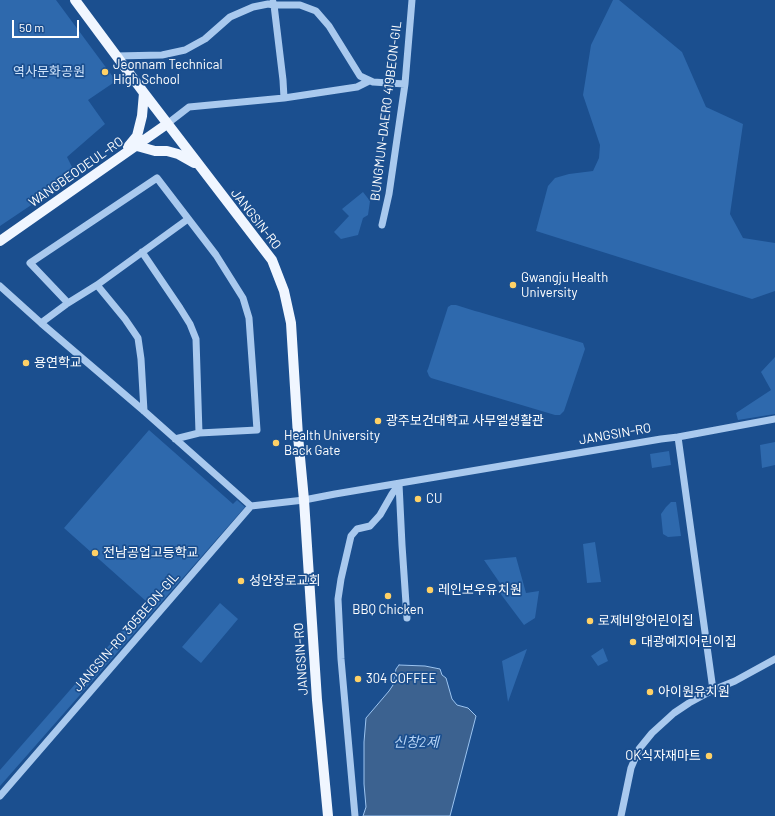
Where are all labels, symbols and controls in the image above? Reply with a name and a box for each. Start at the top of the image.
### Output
scale bar [14,12,81,38]
text: 50 m [19,20,44,34]
street label: BUNGMUN-DAERO 419BEON-GIL [367,20,405,202]
place label: Jeonnam Technical High School [113,57,222,88]
park label: 역사문화공원 [13,64,85,80]
marker: Jeonnam Technical High School [100,67,110,77]
street label: WANGBEODEUL-RO [26,134,126,210]
street label: JANGSIN-RO [227,185,285,253]
place label: Gwangju Health University [521,270,608,301]
marker: Gwangju Health University [508,280,518,290]
place label: 용연학교 [34,355,82,371]
marker: 용연학교 [21,358,31,368]
place label: 광주보건대학교 사무엘생활관 [386,413,544,429]
marker: 광주보건대학교 사무엘생활관 [373,416,383,426]
street label: JANGSIN-RO [578,420,652,448]
place label: Health University Back Gate [284,428,380,459]
marker: Health University Back Gate [271,438,281,448]
place label: CU [426,491,442,507]
marker: CU [413,494,423,504]
place label: 전남공업고등학교 [103,545,199,561]
marker: 전남공업고등학교 [90,548,100,558]
street label: JANGSIN-RO 305BEON-GIL [70,569,182,695]
place label: 성안장로교회 [249,573,321,589]
marker: 성안장로교회 [236,576,246,586]
place label: 레인보우유치원 [438,582,522,598]
marker: 레인보우유치원 [425,585,435,595]
marker: BBQ Chicken [383,591,393,601]
place label: BBQ Chicken [352,602,424,618]
place label: 로제비앙어린이집 [598,613,694,629]
marker: 로제비앙어린이집 [585,616,595,626]
street label: JANGSIN-RO [291,622,311,696]
place label: 대광예지어린이집 [641,634,737,650]
marker: 대광예지어린이집 [628,637,638,647]
place label: 304 COFFEE [366,671,436,687]
marker: 304 COFFEE [353,674,363,684]
place label: 아이원유치원 [658,684,730,700]
marker: 아이원유치원 [645,687,655,697]
water label: 신창2제 [393,734,439,750]
place label: OK식자재마트 [625,748,701,764]
marker: OK식자재마트 [704,751,714,761]

